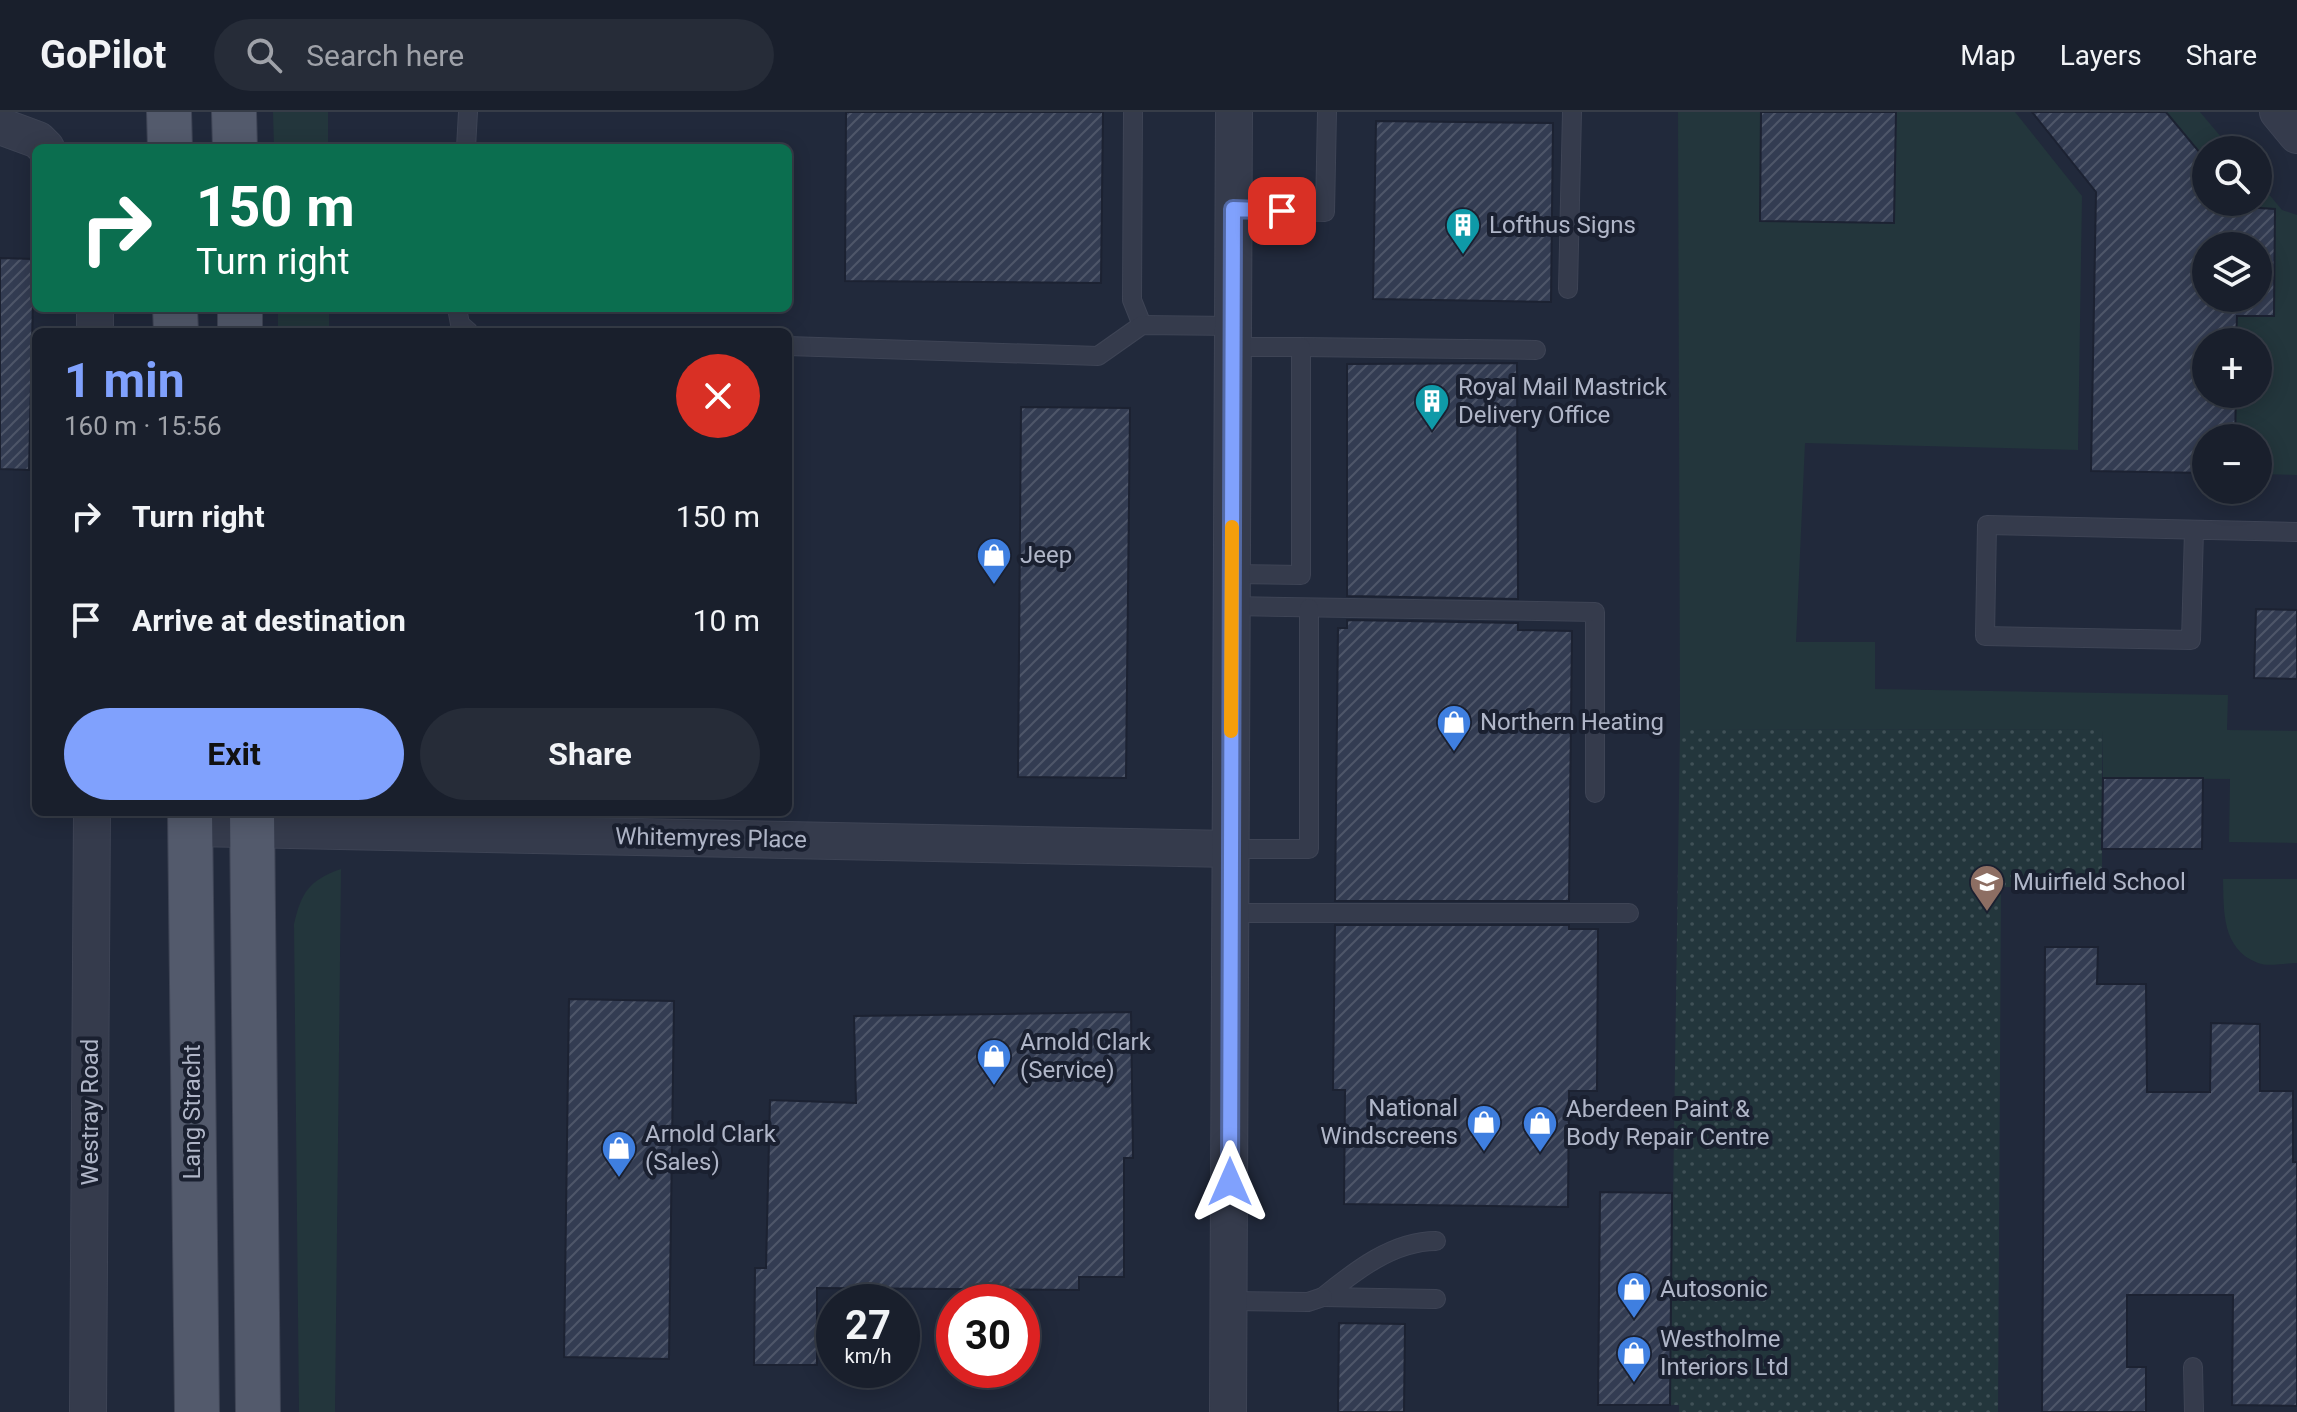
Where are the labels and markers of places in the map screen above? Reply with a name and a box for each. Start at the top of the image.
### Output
pin [1248,177,1316,245]
building icon: Lofthus Signs [1444,206,1482,256]
place label: Lofthus Signs [1489,211,1636,239]
place label: Royal Mail Mastrick Delivery Office [1458,373,1668,429]
building icon: Royal Mail Mastrick Delivery Office [1413,382,1451,432]
shop icon: Jeep [975,536,1013,586]
place label: Jeep [1020,541,1072,569]
shop icon: Northern Heating [1435,703,1473,753]
place label: Northern Heating [1480,708,1664,736]
school or university icon: Muirfield School [1968,863,2006,913]
place label: Muirfield School [2013,868,2186,896]
place label: Arnold Clark (Service) [1020,1028,1152,1084]
shop icon: Arnold Clark (Service) [975,1037,1013,1087]
place label: National Windscreens [1320,1094,1458,1150]
place label: Aberdeen Paint & Body Repair Centre [1566,1095,1770,1151]
shop icon: National Windscreens [1465,1103,1503,1153]
shop icon: Aberdeen Paint & Body Repair Centre [1521,1104,1559,1154]
place label: Arnold Clark (Sales) [645,1120,777,1176]
shop icon: Arnold Clark (Sales) [600,1129,638,1179]
shop icon: Autosonic [1615,1270,1653,1320]
place label: Autosonic [1660,1275,1768,1303]
place label: Westholme Interiors Ltd [1660,1325,1789,1381]
shop icon: Westholme Interiors Ltd [1615,1334,1653,1384]

